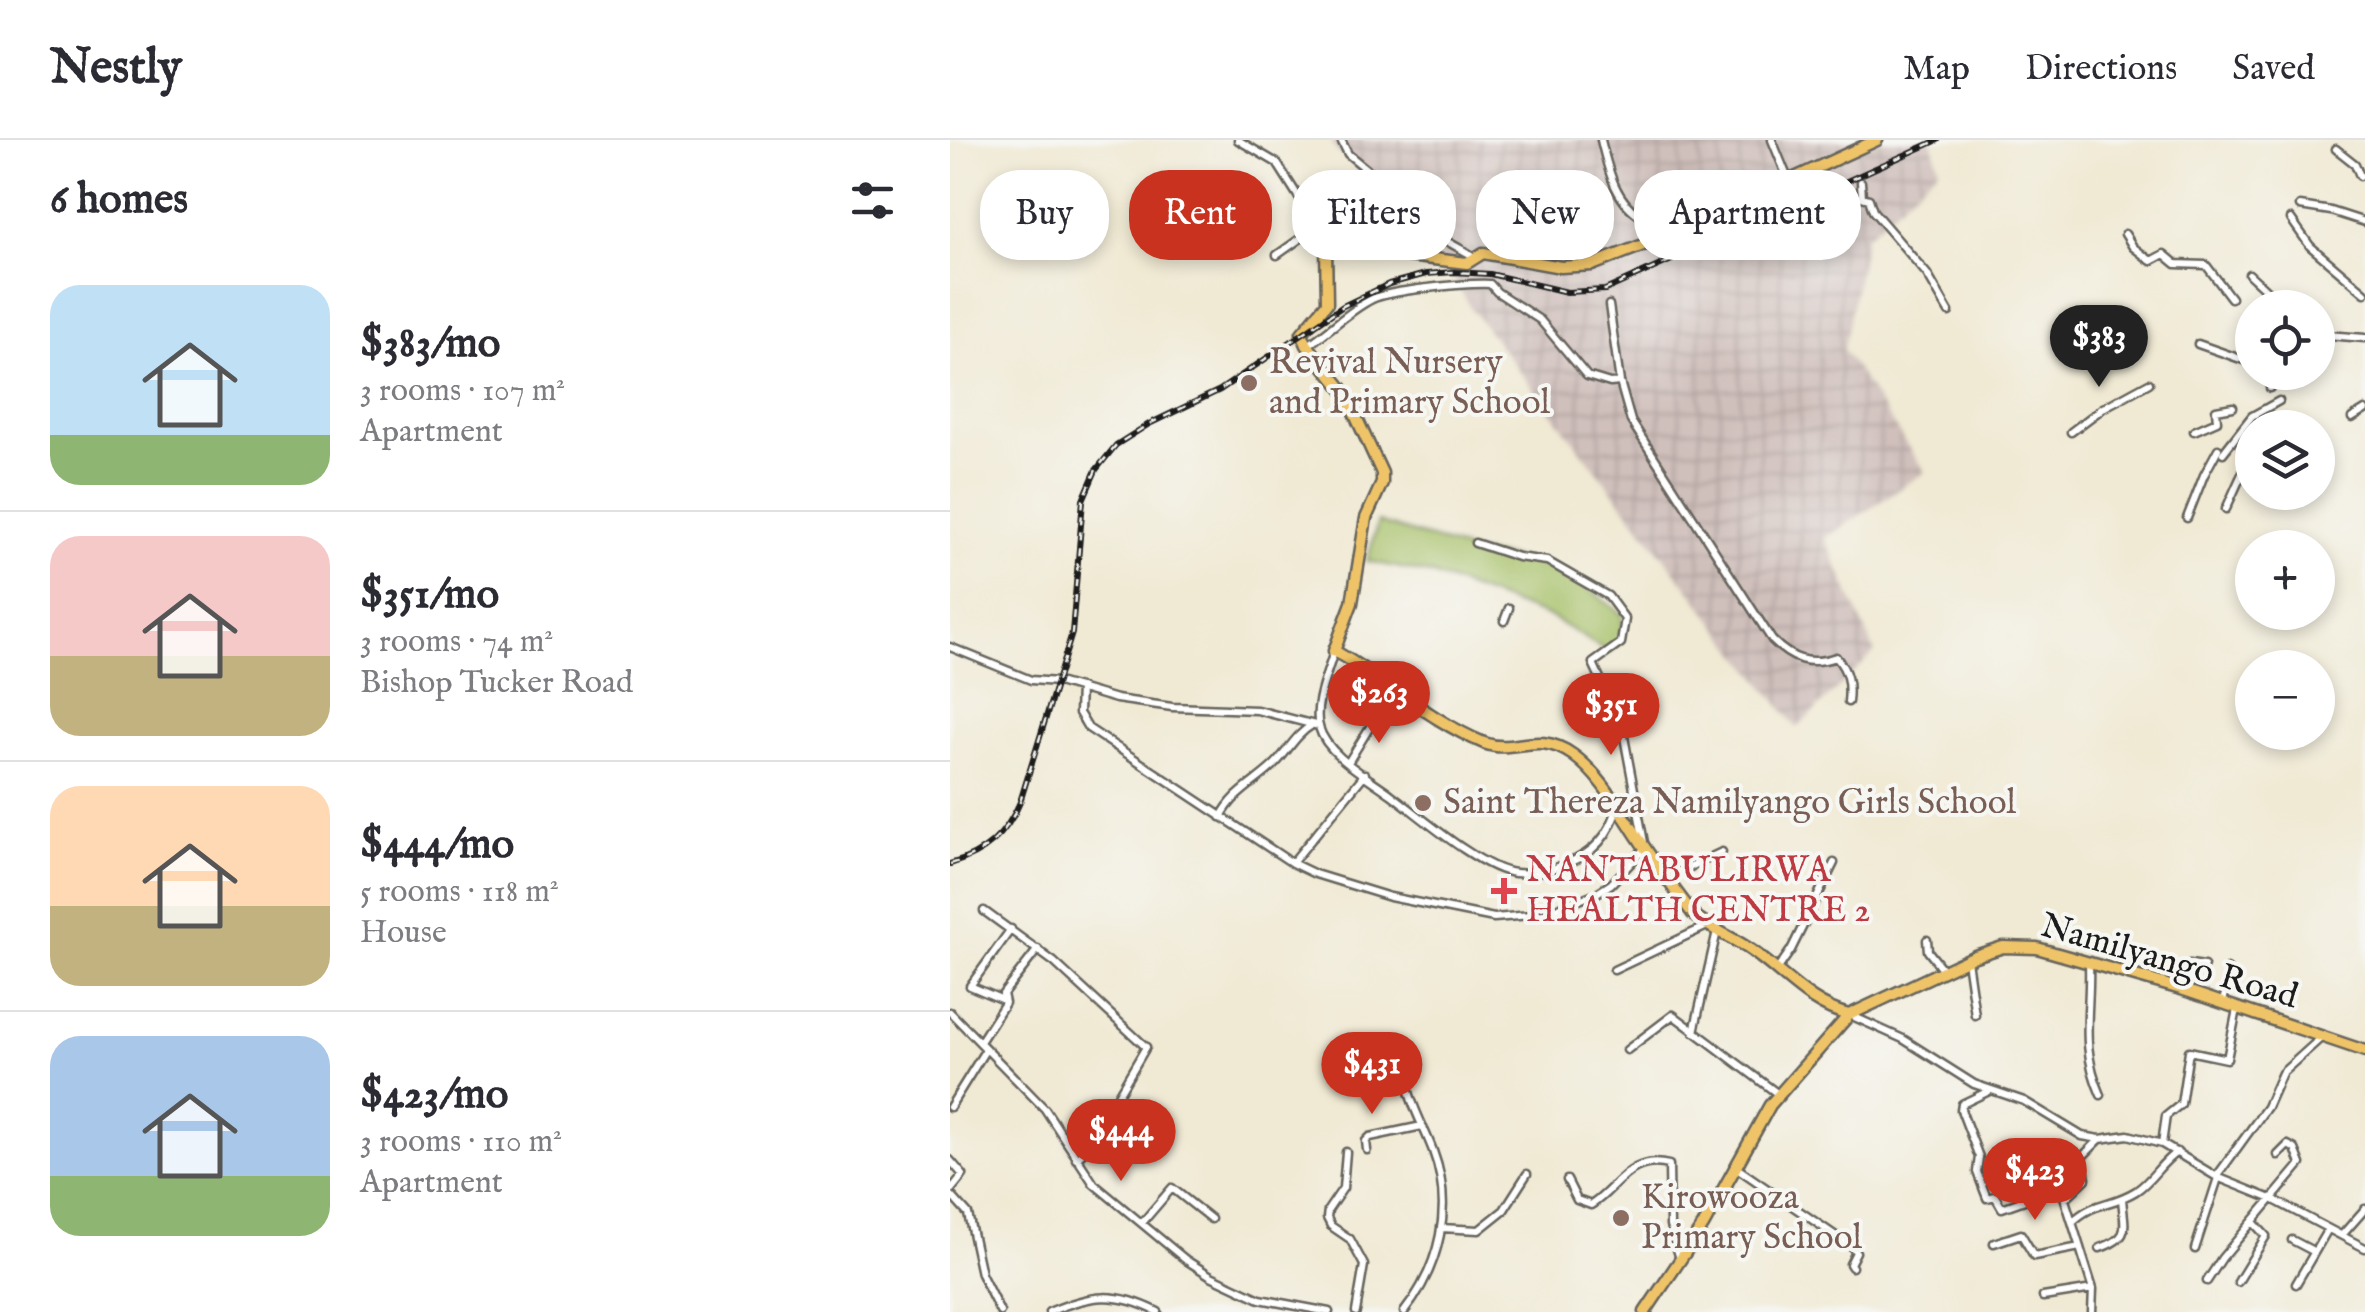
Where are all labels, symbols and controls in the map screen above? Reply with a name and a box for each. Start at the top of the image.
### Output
text: Nestly [50,39,182,99]
text: Map [1903,47,1970,92]
text: Directions [2025,47,2177,92]
text: Saved [2232,47,2315,92]
chip: Buy [980,170,1109,260]
chip: Rent [1129,170,1272,260]
chip: Filters [1292,170,1456,260]
chip: New [1476,170,1614,260]
chip: Apartment [1634,170,1861,260]
icon: filters [845,173,900,228]
text: 6 homes [50,174,188,227]
map controls [2235,290,2335,750]
button: locate [2235,290,2335,390]
pin: $383 [2040,305,2158,390]
text: $383 [2072,317,2126,358]
text: $383/mo [360,318,500,371]
icon: home [130,325,250,445]
place label: Revival Nursery and Primary School [1269,341,1550,426]
text: 3 rooms · 107 m² [360,371,565,412]
marker: Revival Nursery and Primary School [1238,372,1260,394]
button: layers [2235,410,2335,510]
text: Apartment [360,412,503,453]
button: + [2235,530,2335,630]
text: $351/mo [360,569,499,622]
icon: home [130,576,250,696]
text: 3 rooms · 74 m² [360,622,553,663]
button: − [2235,650,2335,750]
pin: $263 [1320,661,1438,746]
text: Bishop Tucker Road [360,663,633,704]
text: $263 [1350,673,1408,714]
pin: $351 [1552,673,1670,758]
text: $351 [1584,685,1638,726]
place label: Saint Thereza Namilyango Girls School [1443,781,2016,826]
marker: Saint Thereza Namilyango Girls School [1412,792,1434,814]
text: $444/mo [360,819,514,872]
icon: home [130,826,250,946]
place label: NANTABULIRWA HEALTH CENTRE 2 [1526,849,1870,934]
text: 5 rooms · 118 m² [360,872,559,913]
marker: NANTABULIRWA HEALTH CENTRE 2 [1491,878,1517,904]
street label: Namilyango Road [2035,904,2303,1020]
text: House [360,913,447,954]
pin: $431 [1313,1032,1431,1117]
text: $431 [1343,1044,1401,1085]
text: $423/mo [360,1069,508,1122]
icon: home [130,1076,250,1196]
pin: $444 [1062,1099,1180,1184]
text: $444 [1089,1111,1153,1152]
text: 3 rooms · 110 m² [360,1122,562,1163]
pin: $423 [1976,1138,2094,1223]
text: $423 [2005,1150,2065,1191]
text: Apartment [360,1163,503,1204]
place label: Kirowooza Primary School [1641,1176,1862,1261]
marker: Kirowooza Primary School [1610,1207,1632,1229]

